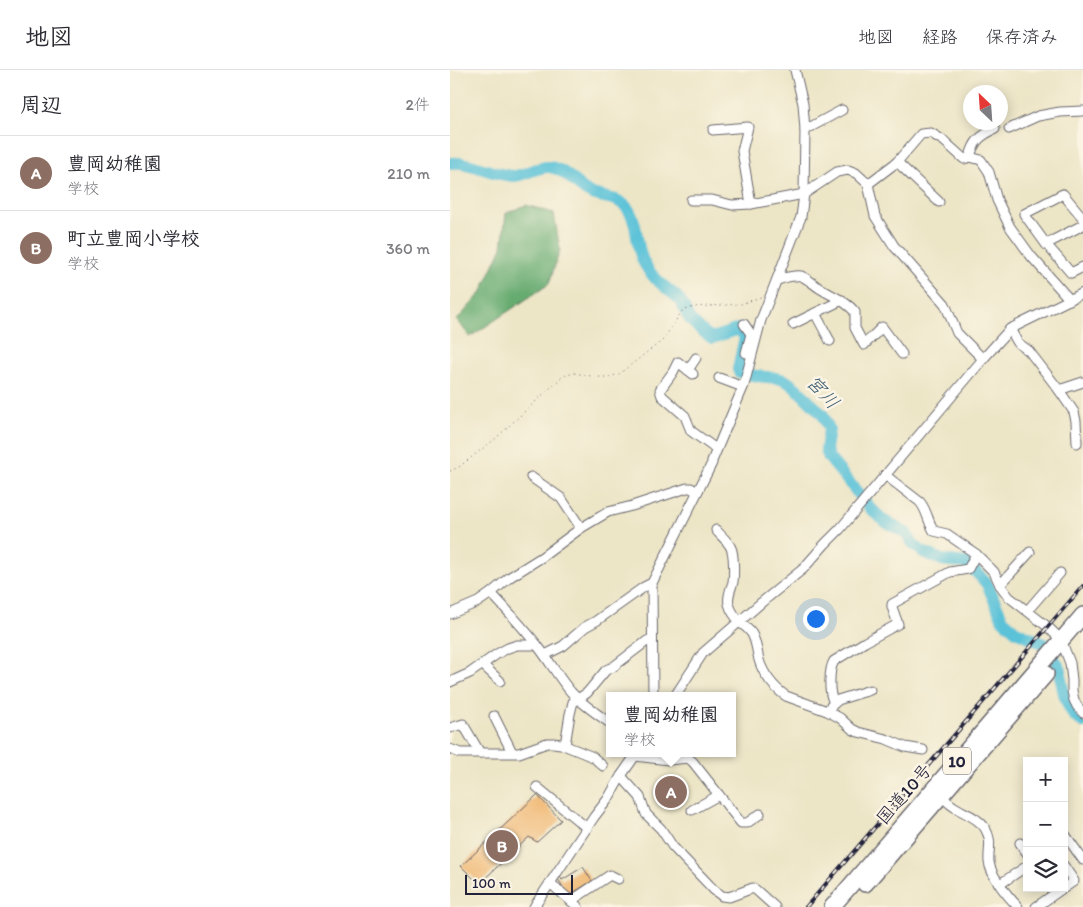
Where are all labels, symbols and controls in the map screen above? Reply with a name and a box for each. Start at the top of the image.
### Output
text: 地図 [25,22,73,51]
text: 地図 [858,26,894,48]
text: 経路 [922,26,958,48]
text: 保存済み [986,26,1058,48]
north arrow [963,85,1008,130]
text: 周辺 [20,92,62,117]
text: 2件 [406,95,430,114]
text: 豊岡幼稚園 [67,152,162,175]
text: A [31,164,41,183]
text: 210 m [387,164,430,183]
text: 学校 [67,179,99,198]
text: 町立豊岡小学校 [67,227,200,250]
text: B [31,239,41,258]
text: 360 m [386,239,430,258]
text: 学校 [67,254,99,273]
water label: 宮川 [802,370,844,414]
your location [803,606,829,632]
popup [606,692,736,757]
text: 豊岡幼稚園 [623,703,719,726]
text: 学校 [623,730,656,749]
road number: 10 [943,748,971,774]
map controls [1023,757,1068,892]
button: + [1023,757,1068,802]
street label: 国道10号 [872,759,936,829]
pin: A [655,773,687,811]
button: − [1023,802,1068,847]
pin: B [486,827,518,865]
button: layers [1023,847,1068,892]
scale bar [465,872,572,895]
text: 100 m [472,875,511,892]

